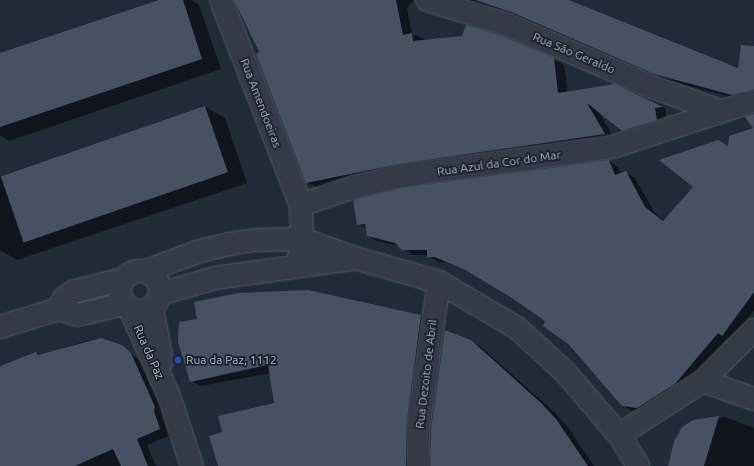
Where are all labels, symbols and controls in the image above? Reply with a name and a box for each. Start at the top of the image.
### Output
street label: Rua São Geraldo [531,29,617,77]
street label: Rua Amendoeiras [237,56,285,150]
street label: Rua Azul da Cor do Mar [436,147,562,179]
street label: Rua Dezoito de Abril [412,319,440,429]
street label: Rua da Paz [131,323,167,381]
place label: Rua da Paz, 1112 [186,353,277,367]
marker: Rua da Paz, 1112 [173,355,183,365]

